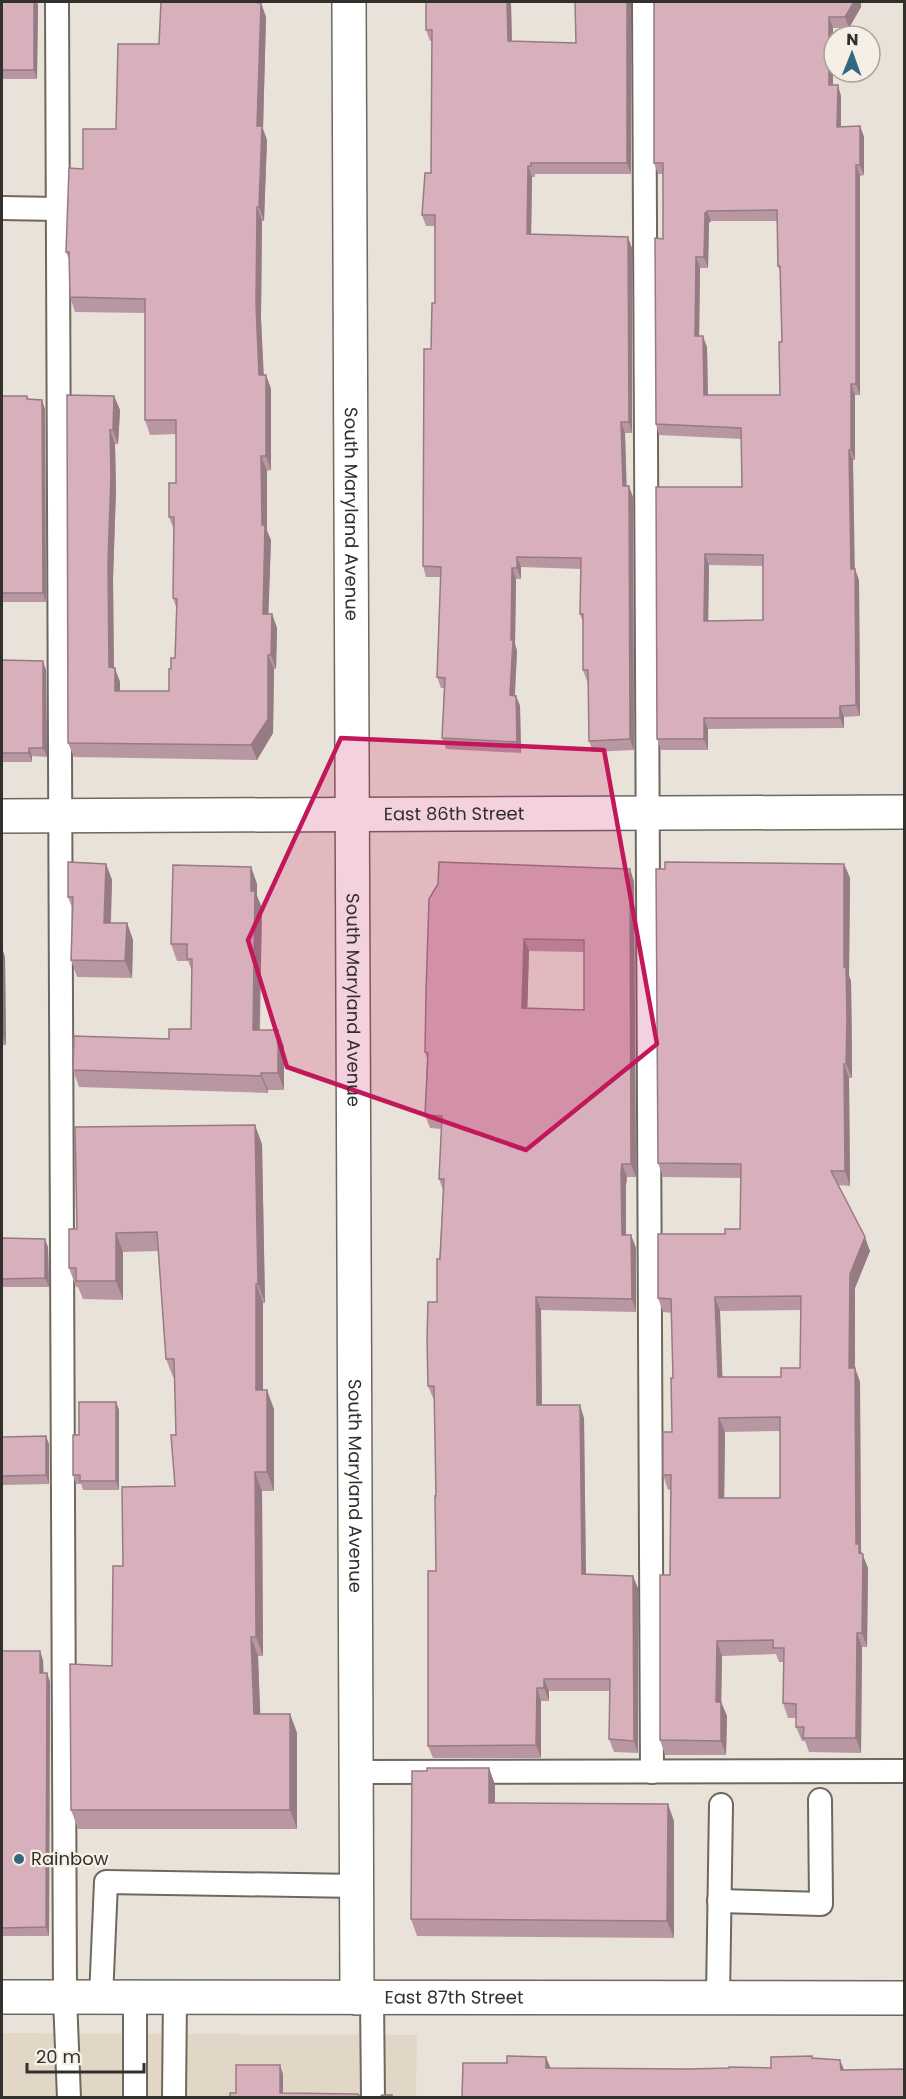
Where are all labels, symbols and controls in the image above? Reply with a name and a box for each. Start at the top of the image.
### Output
north arrow [822,24,882,84]
text: N [846,28,858,51]
street label: South Maryland Avenue [339,407,364,621]
street label: East 86th Street [384,801,524,826]
street label: South Maryland Avenue [341,893,366,1107]
street label: South Maryland Avenue [343,1379,368,1593]
place label: Rainbow [31,1846,109,1871]
marker: Rainbow [12,1852,26,1866]
street label: East 87th Street [384,1984,524,2010]
scale bar [27,2036,144,2074]
text: 20 m [36,2044,81,2069]

